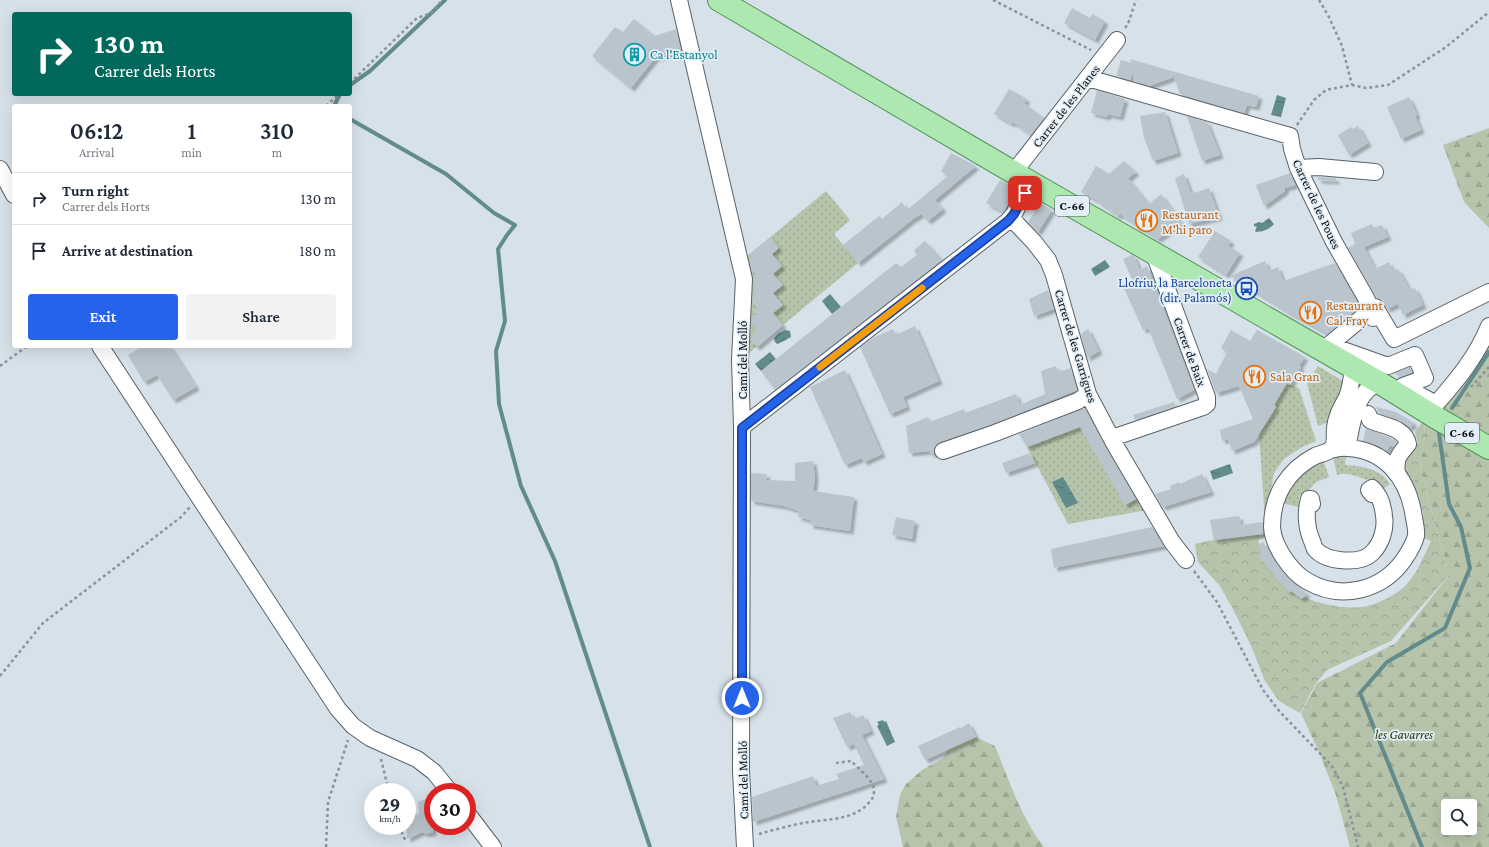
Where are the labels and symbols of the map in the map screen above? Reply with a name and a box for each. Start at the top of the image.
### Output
building icon: Ca l'Estanyol [622,41,648,67]
place label: Ca l'Estanyol [650,47,718,62]
street label: Carrer de les Planes [1029,62,1103,150]
street label: Carrer de les Poues [1290,157,1344,251]
pin [1008,176,1042,210]
road number: C-66 [1055,196,1089,216]
place label: Restaurant M'hi paro [1162,207,1219,237]
restaurant icon: Restaurant M'hi paro [1134,208,1160,234]
place label: Llofriu, la Barceloneta (dir. Palamós) [1118,275,1232,306]
bus stop icon: Llofriu, la Barceloneta (dir. Palamós) [1234,276,1260,302]
street label: Carrer de les Garrigues [1052,287,1100,405]
place label: Restaurant Cal Fray [1326,298,1383,328]
restaurant icon: Restaurant Cal Fray [1297,299,1323,325]
street label: Carrer de Baix [1170,315,1210,389]
street label: Camí del Molló [735,321,750,399]
restaurant icon: Sala Gran [1241,363,1267,389]
place label: Sala Gran [1270,369,1320,384]
road number: C-66 [1445,423,1479,443]
position arrow [721,677,763,719]
park label: les Gavarres [1375,727,1433,742]
street label: Camí del Molló [735,740,751,820]
speed limit sign: 30 [424,783,476,835]

